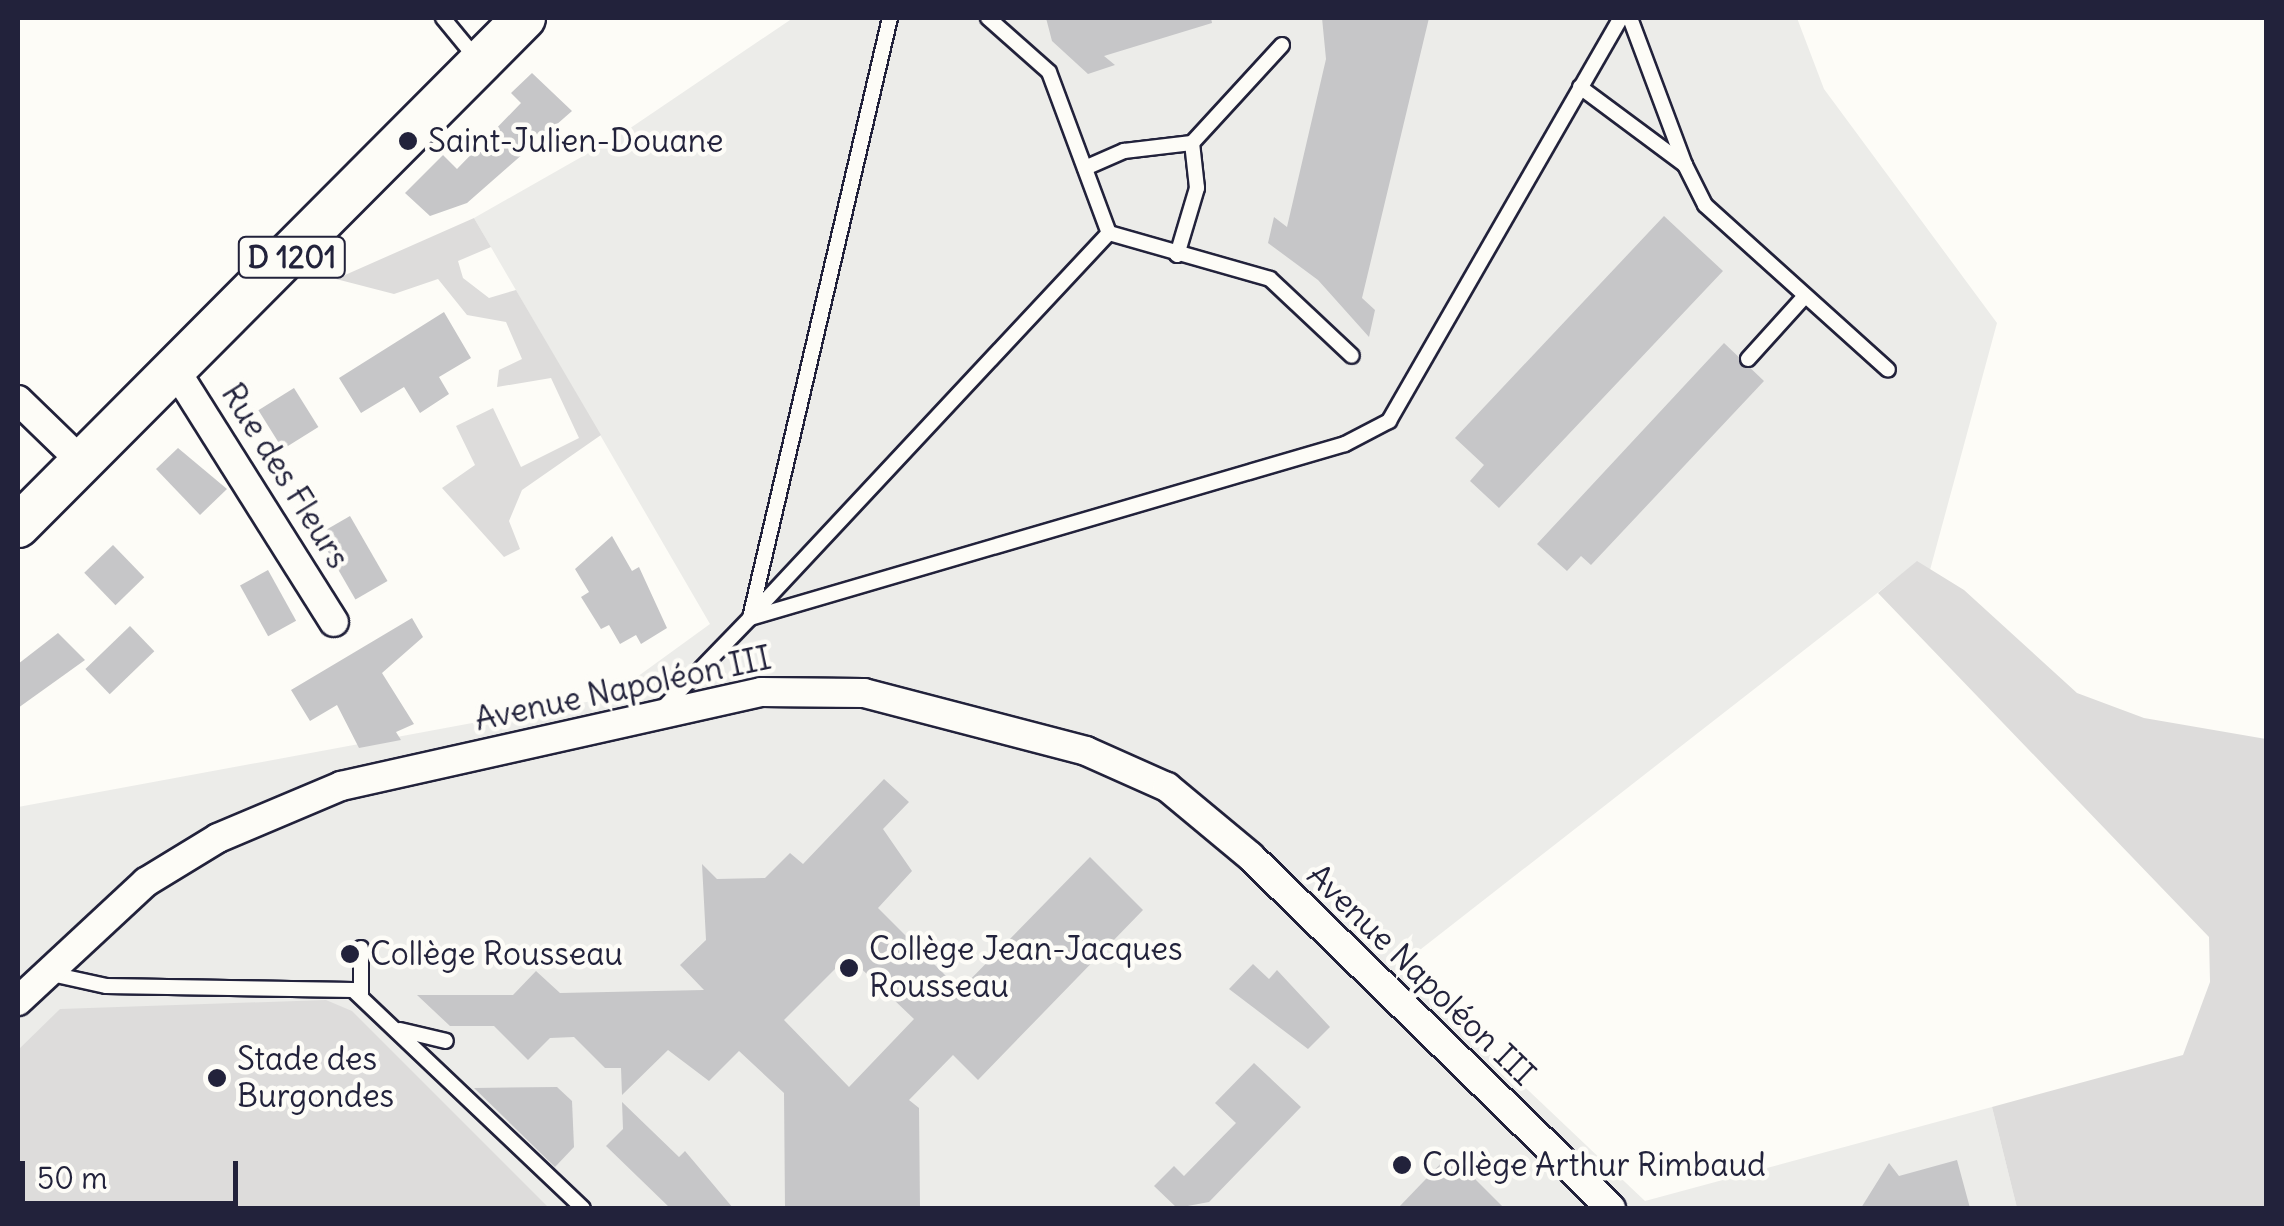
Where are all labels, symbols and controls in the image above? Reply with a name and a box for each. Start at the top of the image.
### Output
place label: Saint-Julien-Douane [428,122,724,160]
marker: Saint-Julien-Douane [397,130,419,152]
road number: D 1201 [237,232,347,282]
street label: Rue des Fleurs [213,377,357,575]
street label: Avenue Napoléon III [471,639,775,739]
street label: Avenue Napoléon III [1299,856,1543,1094]
place label: Collège Jean-Jacques Rousseau [869,931,1183,1006]
place label: Collège Rousseau [370,935,623,973]
marker: Collège Rousseau [339,943,361,965]
marker: Collège Jean-Jacques Rousseau [838,957,860,979]
place label: Stade des Burgondes [237,1041,394,1116]
marker: Stade des Burgondes [206,1067,228,1089]
scale bar [25,1141,242,1203]
place label: Collège Arthur Rimbaud [1422,1146,1766,1184]
marker: Collège Arthur Rimbaud [1391,1154,1413,1176]
text: 50 m [37,1159,107,1197]

